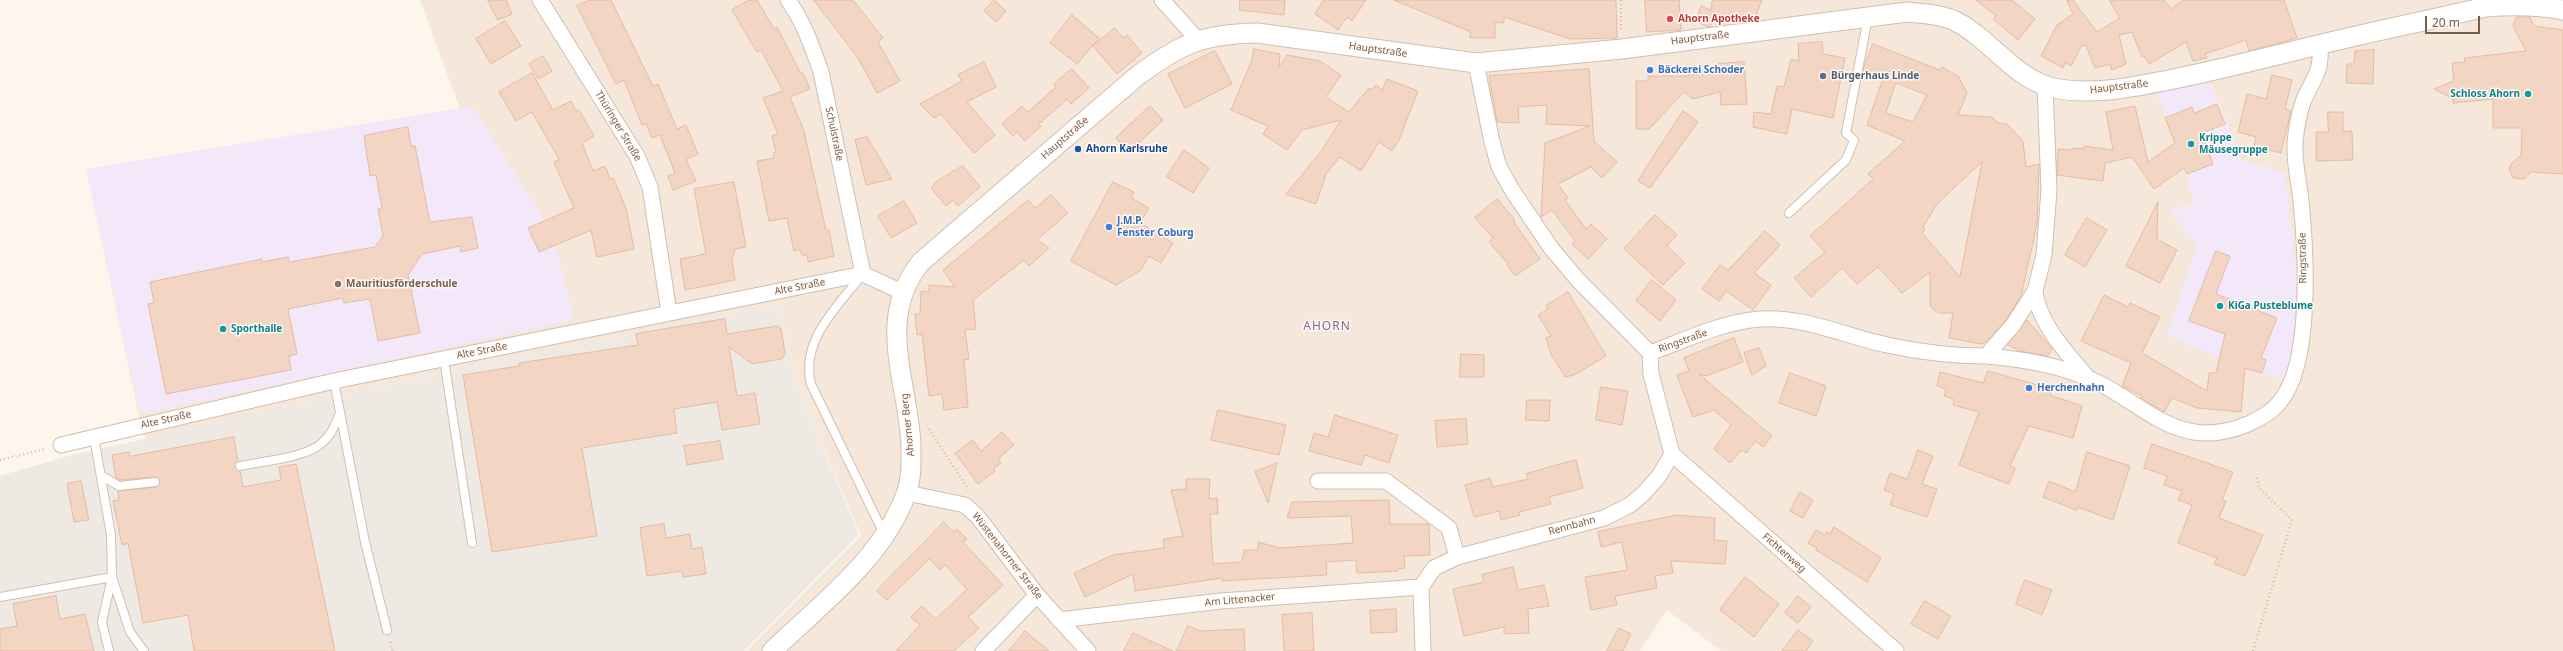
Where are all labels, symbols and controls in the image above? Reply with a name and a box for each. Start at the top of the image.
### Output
scale bar [2427,8,2482,34]
place label: Ahorn Apotheke [1678,13,1760,25]
marker: Ahorn Apotheke [1665,14,1675,24]
text: 20 m [2432,14,2460,31]
street label: Hauptstraße [1670,28,1730,48]
street label: Hauptstraße [1348,40,1408,60]
place label: Bäckerei Schoder [1658,64,1744,76]
marker: Bäckerei Schoder [1645,65,1655,75]
place label: Bürgerhaus Linde [1831,70,1919,82]
marker: Bürgerhaus Linde [1818,71,1828,81]
street label: Hauptstraße [2089,77,2149,97]
place label: Schloss Ahorn [2450,88,2520,100]
street label: Thüringer Straße [592,89,644,163]
marker: Schloss Ahorn [2523,89,2533,99]
street label: Schulstraße [822,106,846,162]
street label: Hauptstraße [1039,114,1091,162]
place label: Krippe Mäusegruppe [2199,132,2268,156]
marker: Krippe Mäusegruppe [2186,139,2196,149]
place label: Ahorn Karlsruhe [1086,143,1168,155]
marker: Ahorn Karlsruhe [1073,144,1083,154]
place label: J.M.P. Fenster Coburg [1117,215,1194,238]
marker: J.M.P. Fenster Coburg [1104,222,1114,232]
street label: Ringstraße [2297,232,2309,284]
street label: Alte Straße [774,276,826,298]
place label: Mauritiusförderschule [346,278,458,290]
marker: Mauritiusförderschule [333,279,343,289]
place label: KiGa Pusteblume [2228,300,2313,312]
marker: KiGa Pusteblume [2215,301,2225,311]
district label: AHORN [1303,320,1351,334]
place label: Sporthalle [231,323,282,335]
marker: Sporthalle [218,324,228,334]
street label: Ringstraße [1657,327,1709,355]
street label: Alte Straße [456,340,508,362]
place label: Herchenhahn [2037,382,2105,394]
marker: Herchenhahn [2024,383,2034,393]
street label: Ahorner Berg [899,393,917,457]
street label: Alte Straße [140,408,192,432]
street label: Wüstenahorner Straße [969,510,1045,602]
street label: Rennbahn [1547,514,1597,538]
street label: Fichtenweg [1760,531,1808,575]
street label: Am Littenacker [1204,591,1276,609]

